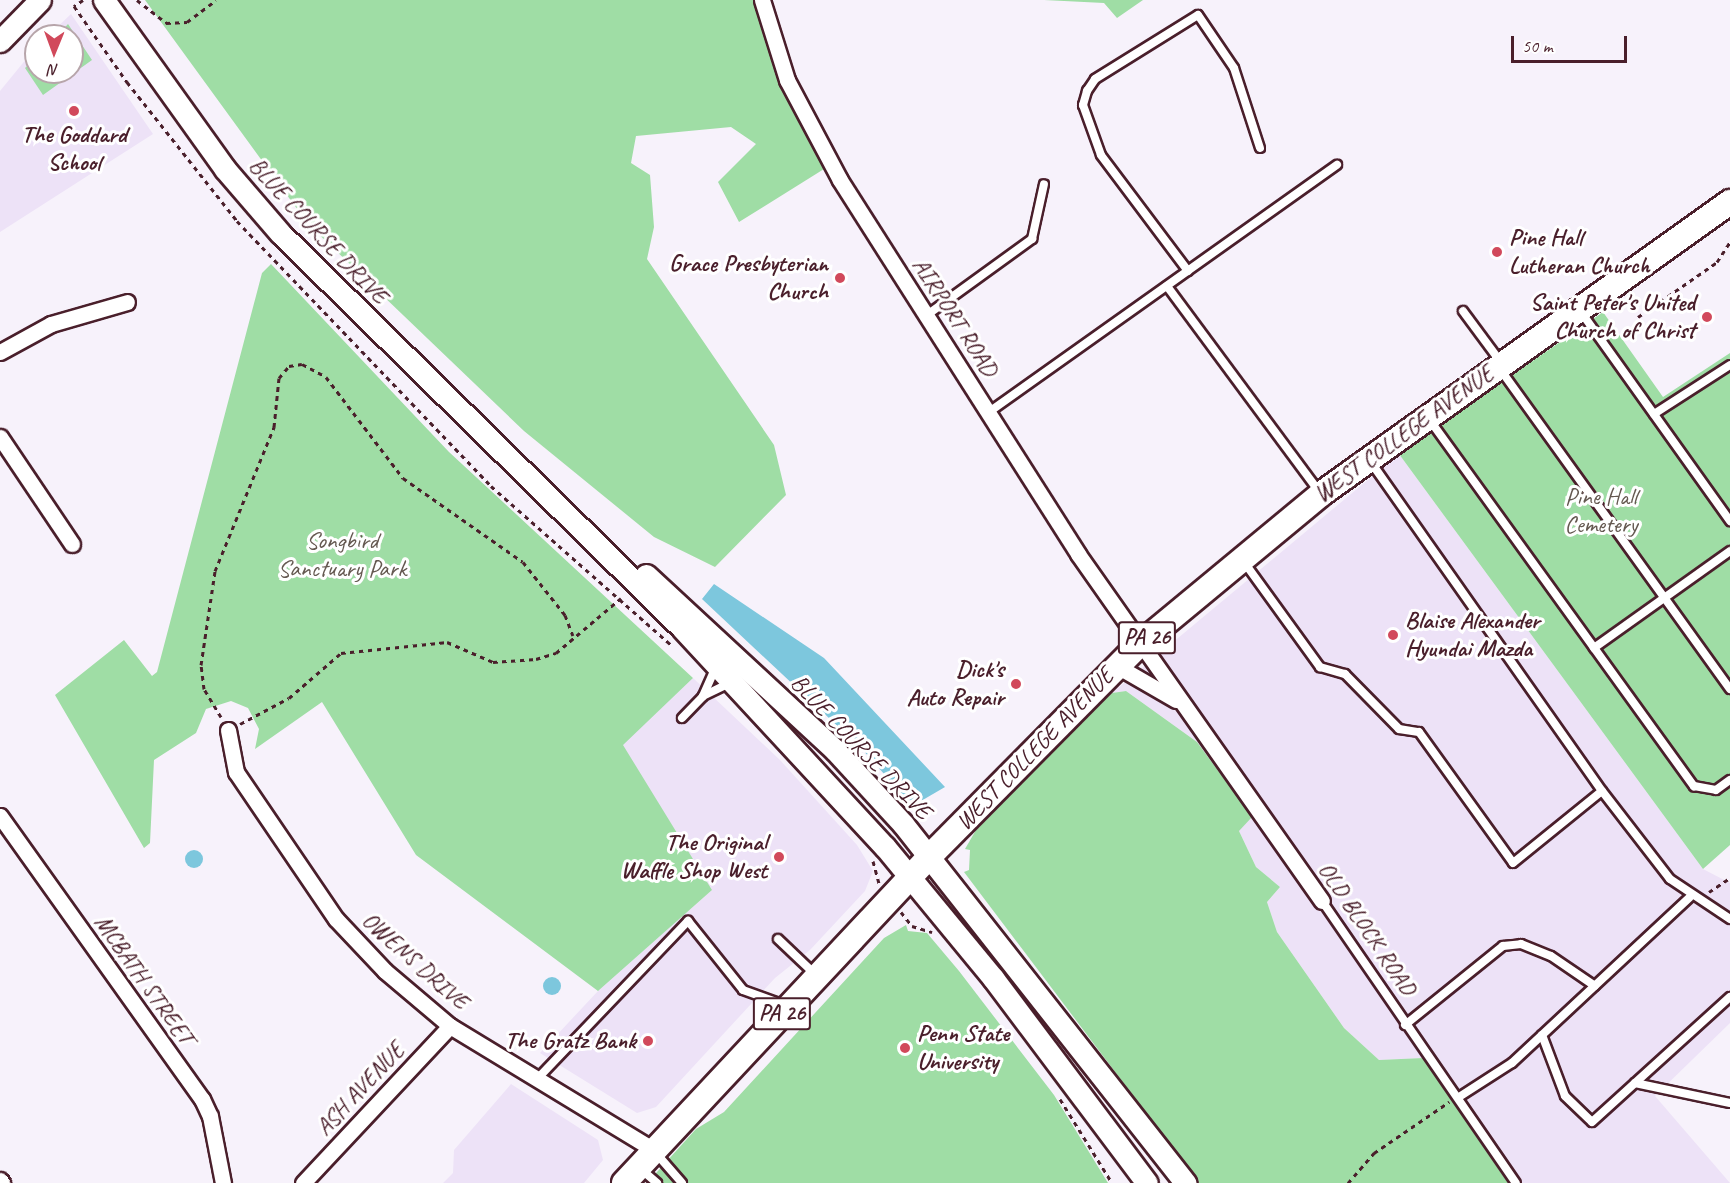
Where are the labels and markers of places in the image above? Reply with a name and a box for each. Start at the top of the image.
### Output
marker: The Goddard School [67,104,81,118]
place label: The Goddard School [22,121,126,177]
place label: Pine Hall Lutheran Church [1509,224,1651,280]
marker: Pine Hall Lutheran Church [1490,245,1504,259]
place label: Grace Presbyterian Church [668,250,828,306]
marker: Grace Presbyterian Church [833,271,847,285]
place label: Saint Peter's United Church of Christ [1530,289,1695,345]
marker: Saint Peter's United Church of Christ [1700,310,1714,324]
place label: Blaise Alexander Hyundai Mazda [1405,607,1540,663]
marker: Blaise Alexander Hyundai Mazda [1386,628,1400,642]
place label: Dick's Auto Repair [908,656,1004,712]
marker: Dick's Auto Repair [1009,677,1023,691]
place label: The Original Waffle Shop West [620,829,767,885]
marker: The Original Waffle Shop West [772,850,786,864]
place label: Penn State University [917,1020,1011,1076]
place label: The Gratz Bank [504,1027,636,1055]
marker: The Gratz Bank [641,1034,655,1048]
marker: Penn State University [898,1041,912,1055]

